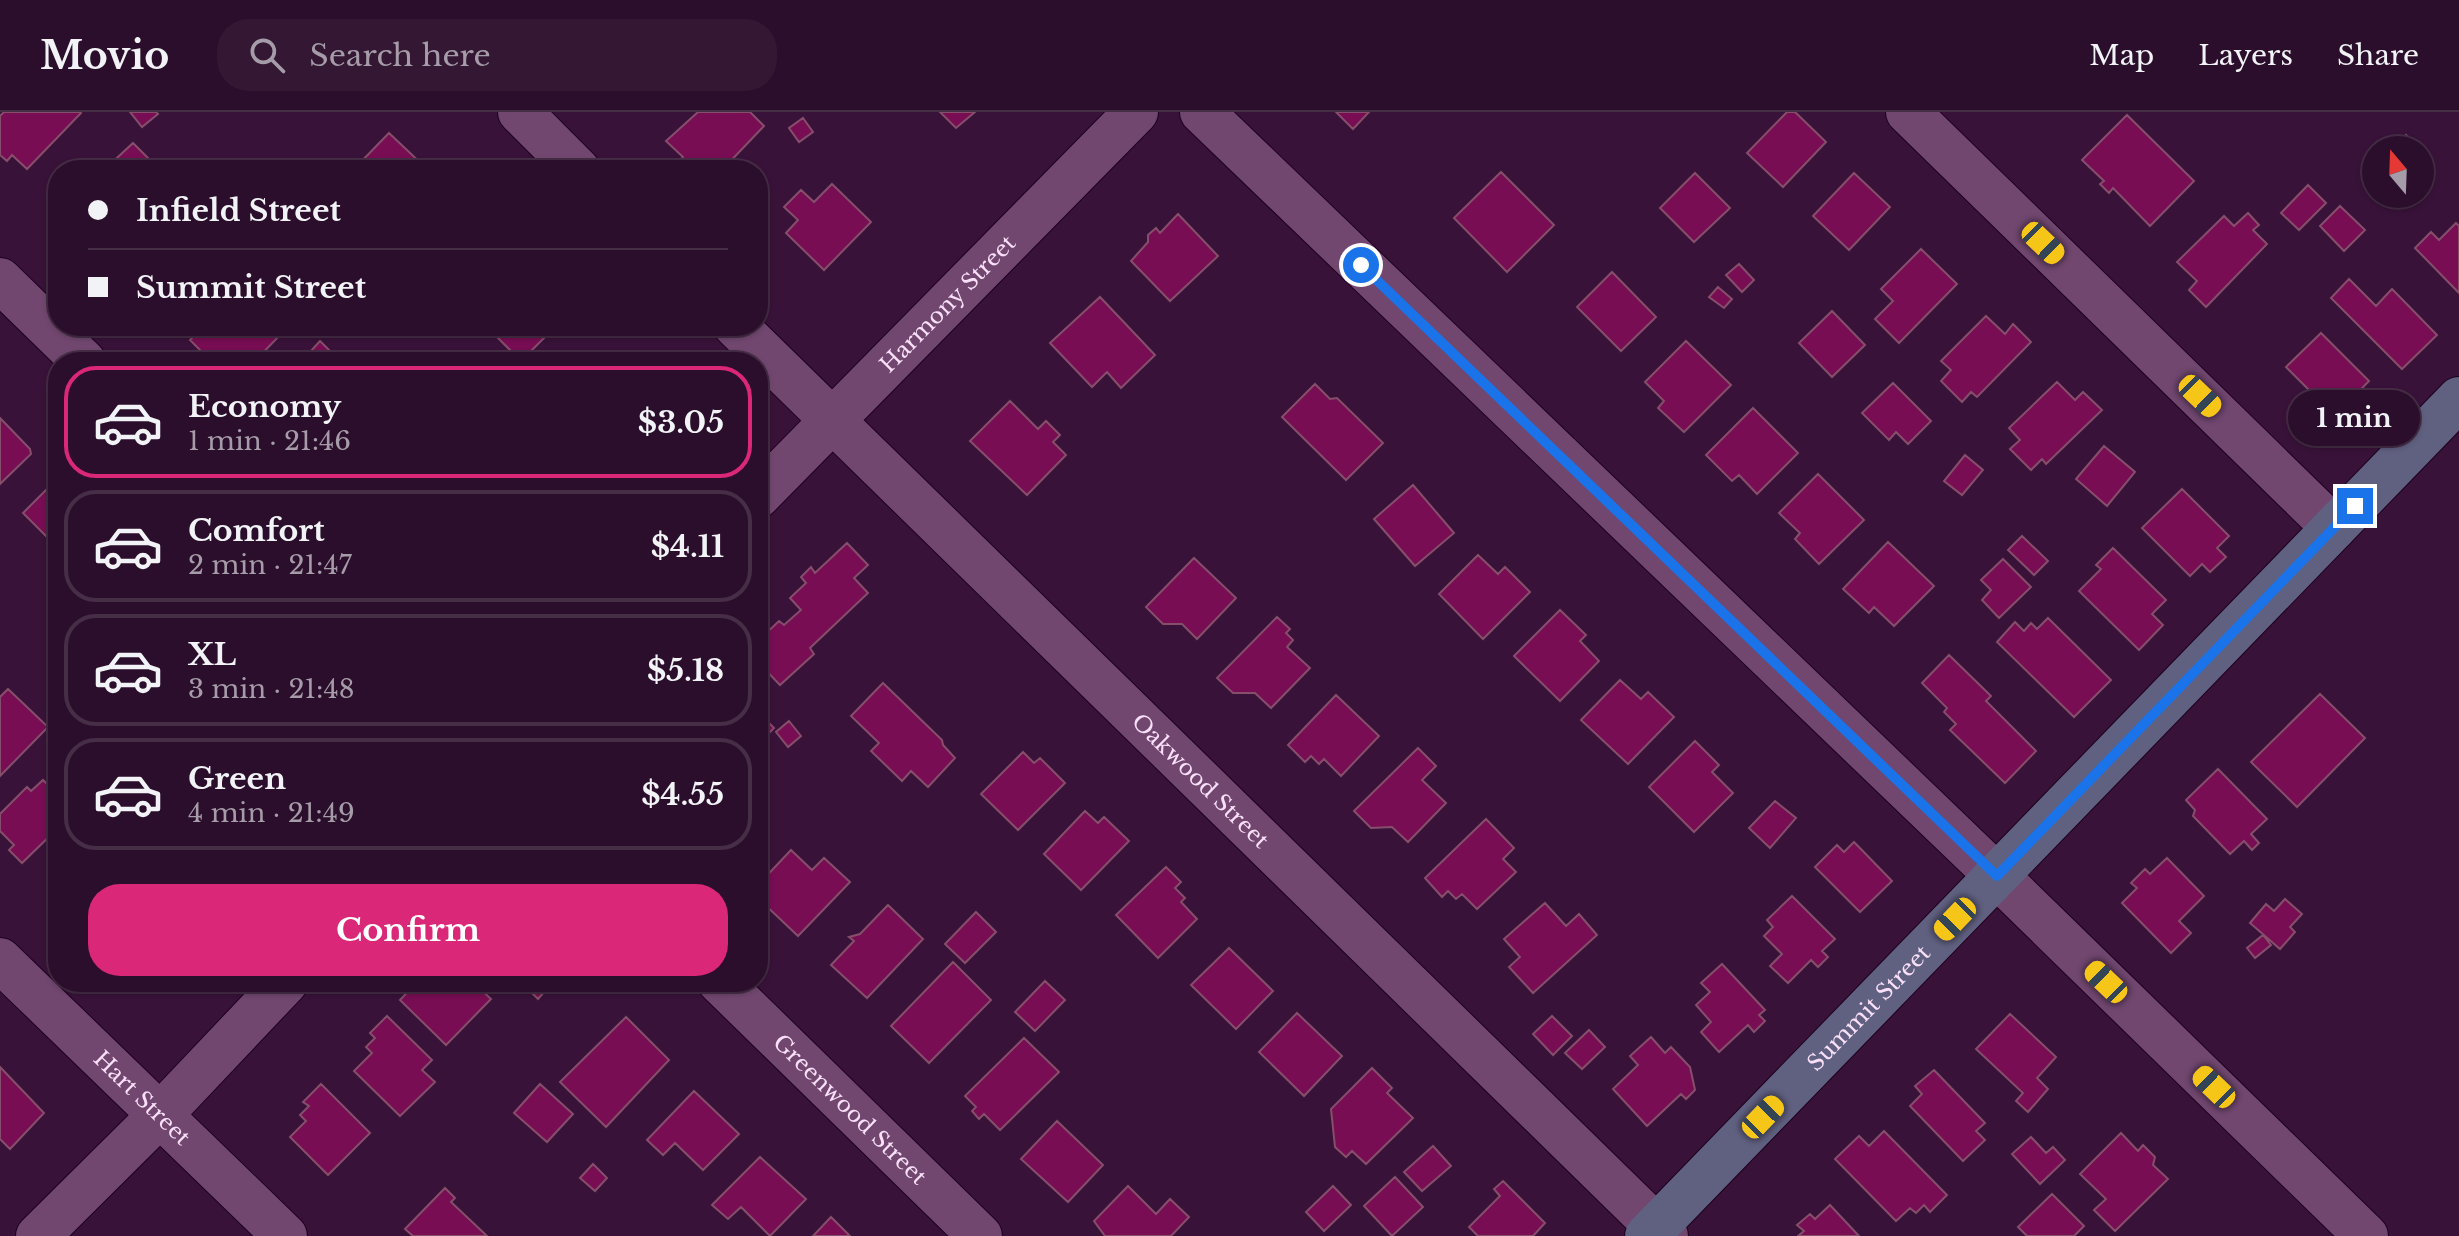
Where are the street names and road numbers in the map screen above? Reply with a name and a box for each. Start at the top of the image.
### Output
street label: Harmony Street [874,229,1021,378]
street label: Oakwood Street [1126,708,1275,854]
street label: Summit Street [1801,939,1936,1076]
street label: Greenwood Street [768,1028,933,1191]
street label: Hart Street [88,1045,197,1151]

